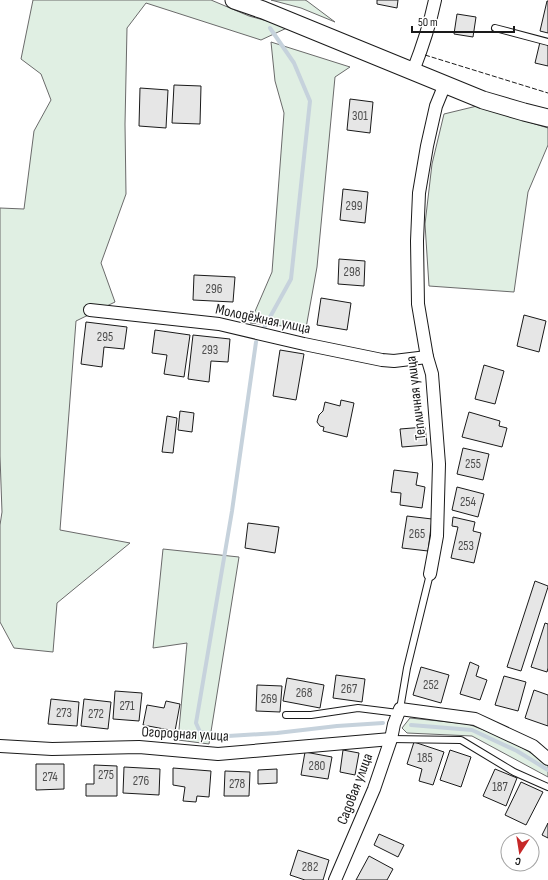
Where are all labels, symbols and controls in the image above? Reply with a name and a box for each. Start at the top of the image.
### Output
scale bar [412,8,514,34]
text: 50 m [418,15,438,30]
house number: 301 [352,108,368,124]
house number: 299 [346,198,363,214]
house number: 298 [344,264,361,280]
house number: 296 [206,281,223,297]
street label: Молодёжная улица [214,300,312,338]
house number: 295 [97,329,113,345]
house number: 293 [202,342,218,358]
street label: Тепличная улица [401,355,431,441]
house number: 255 [465,456,481,472]
house number: 254 [460,494,477,510]
house number: 265 [409,526,425,542]
house number: 253 [458,538,474,554]
house number: 252 [423,677,439,693]
house number: 267 [341,681,358,697]
house number: 268 [296,685,313,701]
house number: 269 [261,691,278,707]
house number: 271 [119,698,135,714]
house number: 273 [56,705,72,721]
house number: 272 [88,706,104,722]
street label: Огородная улица [141,722,229,746]
street label: Садовая улица [333,750,377,827]
house number: 185 [417,750,433,766]
house number: 280 [309,758,326,774]
house number: 275 [98,767,114,783]
house number: 274 [42,769,58,785]
house number: 276 [133,773,149,789]
house number: 278 [229,776,245,792]
house number: 187 [492,779,508,795]
north arrow [500,832,540,872]
text: С [514,854,522,868]
house number: 282 [302,859,318,875]

